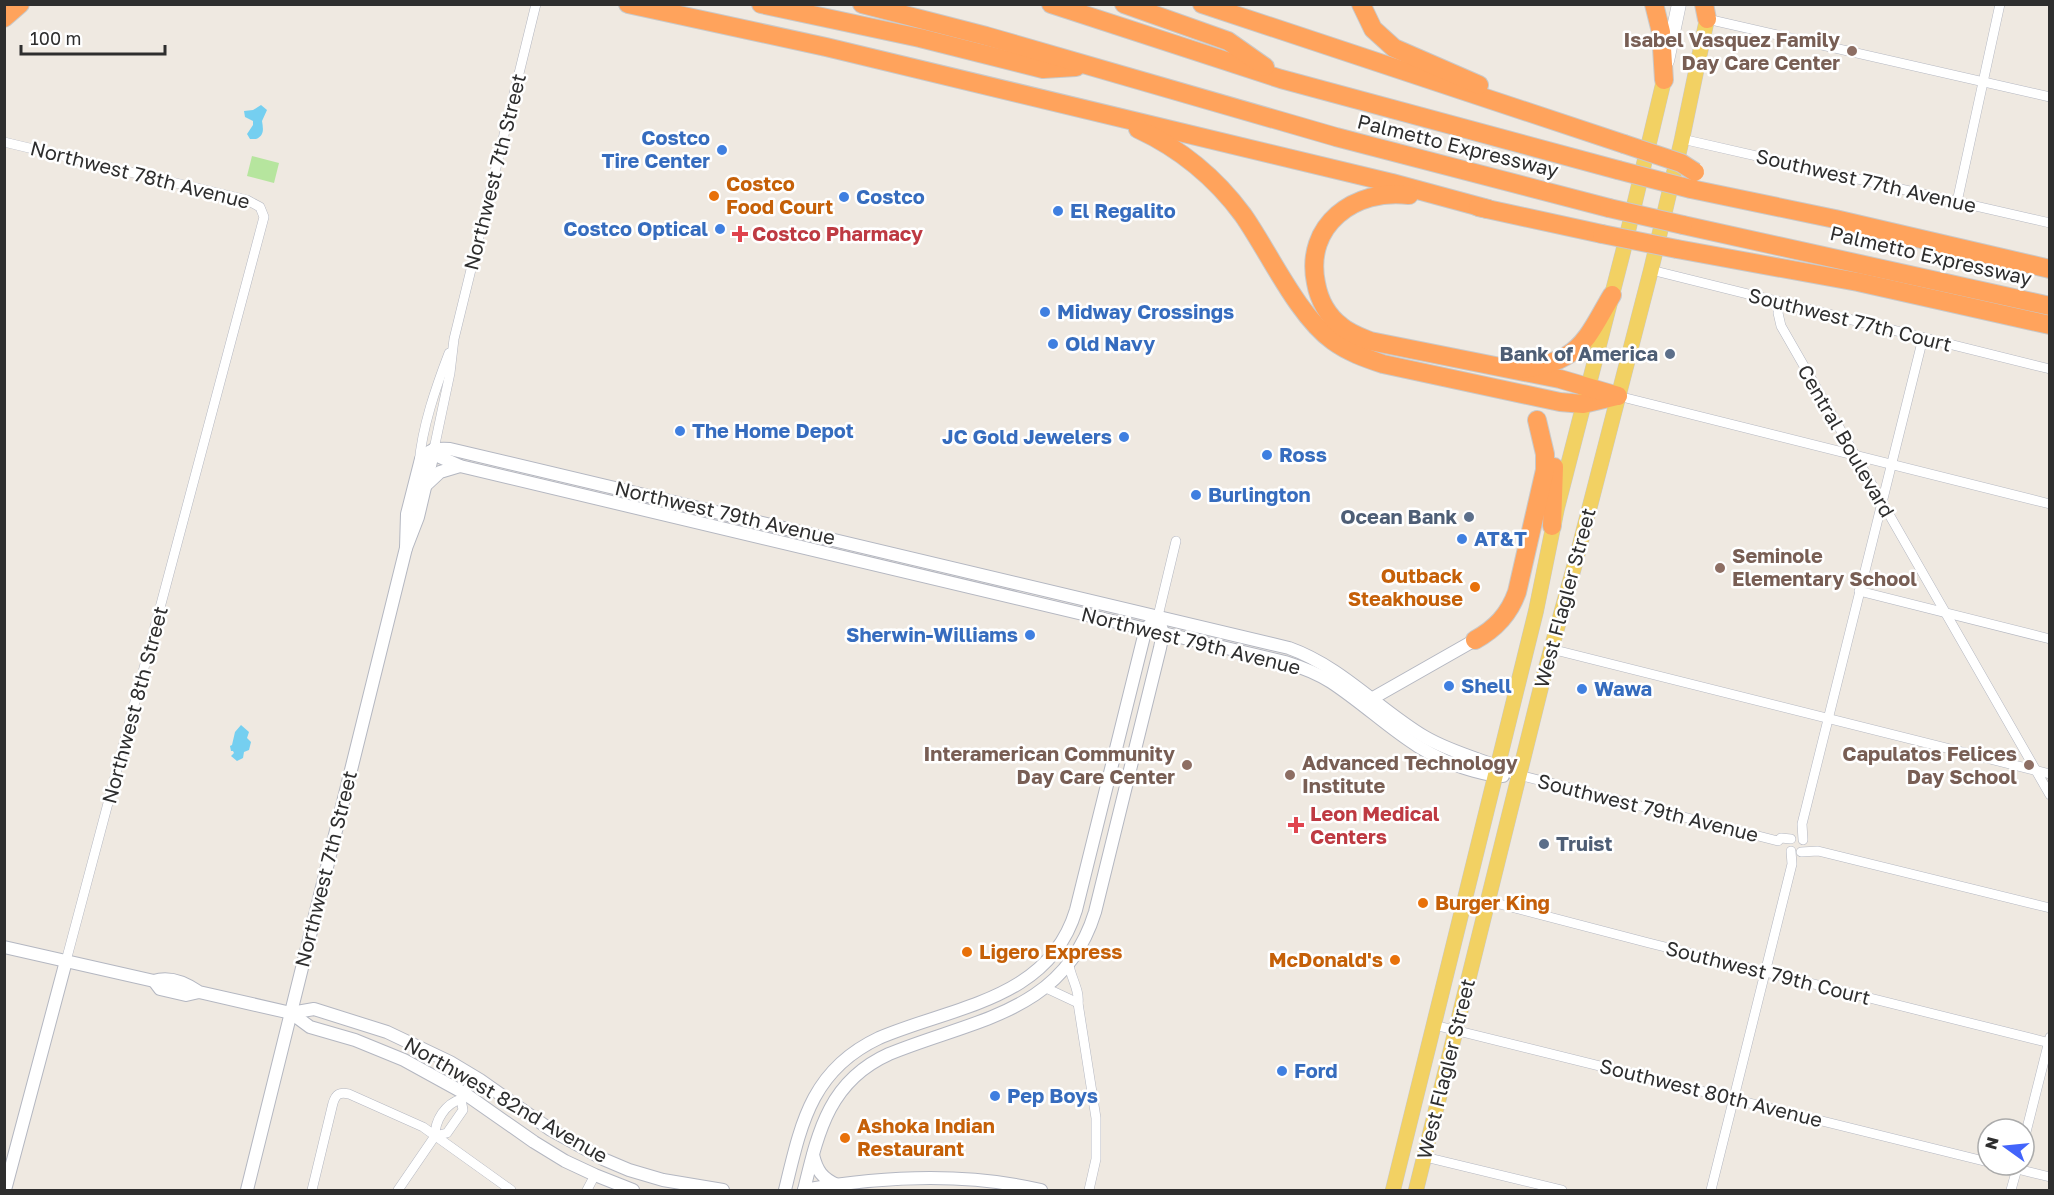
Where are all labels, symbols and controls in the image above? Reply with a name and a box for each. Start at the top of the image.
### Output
scale bar [21,18,165,56]
text: 100 m [30,27,81,49]
place label: Isabel Vasquez Family Day Care Center [1623,27,1840,74]
marker: Isabel Vasquez Family Day Care Center [1845,44,1859,58]
street label: Northwest 7th Street [458,71,530,273]
street label: Palmetto Expressway [1355,108,1561,182]
place label: Costco Tire Center [602,125,710,172]
street label: Northwest 78th Avenue [28,135,253,213]
marker: Costco Tire Center [715,143,729,157]
street label: Southwest 77th Avenue [1754,143,1979,217]
place label: Costco Food Court [726,171,833,218]
place label: Costco [856,184,925,208]
marker: Costco Food Court [707,189,721,203]
marker: Costco [837,190,851,204]
place label: El Regalito [1070,198,1176,222]
marker: El Regalito [1051,204,1065,218]
place label: Costco Optical [563,216,708,240]
street label: Palmetto Expressway [1828,220,2035,290]
place label: Costco Pharmacy [752,221,923,245]
marker: Costco Optical [713,222,727,236]
marker: Costco Pharmacy [733,227,747,241]
street label: Southwest 77th Court [1746,282,1954,356]
place label: Midway Crossings [1057,299,1234,323]
marker: Midway Crossings [1038,305,1052,319]
place label: Old Navy [1065,331,1155,355]
marker: Old Navy [1046,337,1060,351]
place label: Bank of America [1500,341,1658,365]
marker: Bank of America [1663,347,1677,361]
street label: Central Boulevard [1793,360,1900,521]
place label: The Home Depot [692,418,854,442]
marker: The Home Depot [673,424,687,438]
place label: JC Gold Jewelers [942,424,1112,448]
marker: JC Gold Jewelers [1117,430,1131,444]
place label: Ross [1279,442,1327,466]
marker: Ross [1260,448,1274,462]
street label: Northwest 79th Avenue [613,475,838,549]
place label: Burlington [1208,482,1310,506]
marker: Burlington [1189,488,1203,502]
place label: Ocean Bank [1340,504,1457,528]
street label: West Flagler Street [1528,505,1600,690]
marker: Ocean Bank [1462,510,1476,524]
place label: AT&T [1474,526,1527,550]
marker: AT&T [1455,532,1469,546]
place label: Seminole Elementary School [1732,543,1917,590]
marker: Seminole Elementary School [1713,561,1727,575]
place label: Outback Steakhouse [1348,563,1463,610]
marker: Outback Steakhouse [1468,580,1482,594]
street label: Northwest 79th Avenue [1079,601,1303,679]
street label: Northwest 8th Street [96,603,172,806]
place label: Sherwin-Williams [846,622,1018,646]
marker: Sherwin-Williams [1023,628,1037,642]
place label: Shell [1461,673,1512,697]
place label: Wawa [1594,676,1652,700]
marker: Shell [1442,679,1456,693]
marker: Wawa [1575,682,1589,696]
place label: Interamerican Community Day Care Center [924,741,1175,788]
place label: Capulatos Felices Day School [1842,741,2017,788]
place label: Advanced Technology Institute [1302,750,1518,797]
marker: Interamerican Community Day Care Center [1180,758,1194,772]
marker: Capulatos Felices Day School [2022,758,2036,772]
street label: Northwest 7th Street [289,768,361,970]
marker: Advanced Technology Institute [1283,768,1297,782]
street label: Southwest 79th Avenue [1535,768,1761,846]
place label: Leon Medical Centers [1310,801,1440,848]
marker: Leon Medical Centers [1287,816,1305,834]
place label: Truist [1556,831,1612,855]
marker: Truist [1537,837,1551,851]
place label: Burger King [1435,890,1550,914]
marker: Burger King [1416,896,1430,910]
street label: Southwest 79th Court [1663,935,1873,1009]
place label: Ligero Express [979,939,1123,963]
marker: Ligero Express [960,945,974,959]
place label: McDonald's [1269,947,1383,971]
marker: McDonald's [1388,953,1402,967]
street label: West Flagler Street [1411,976,1479,1162]
street label: Northwest 82nd Avenue [401,1031,612,1167]
street label: Southwest 80th Avenue [1597,1053,1825,1131]
place label: Ford [1294,1058,1338,1082]
marker: Ford [1275,1064,1289,1078]
place label: Pep Boys [1007,1083,1098,1107]
marker: Pep Boys [988,1089,1002,1103]
place label: Ashoka Indian Restaurant [857,1113,995,1160]
north arrow [1976,1117,2036,1177]
marker: Ashoka Indian Restaurant [838,1131,852,1145]
text: N [1980,1135,2003,1152]

